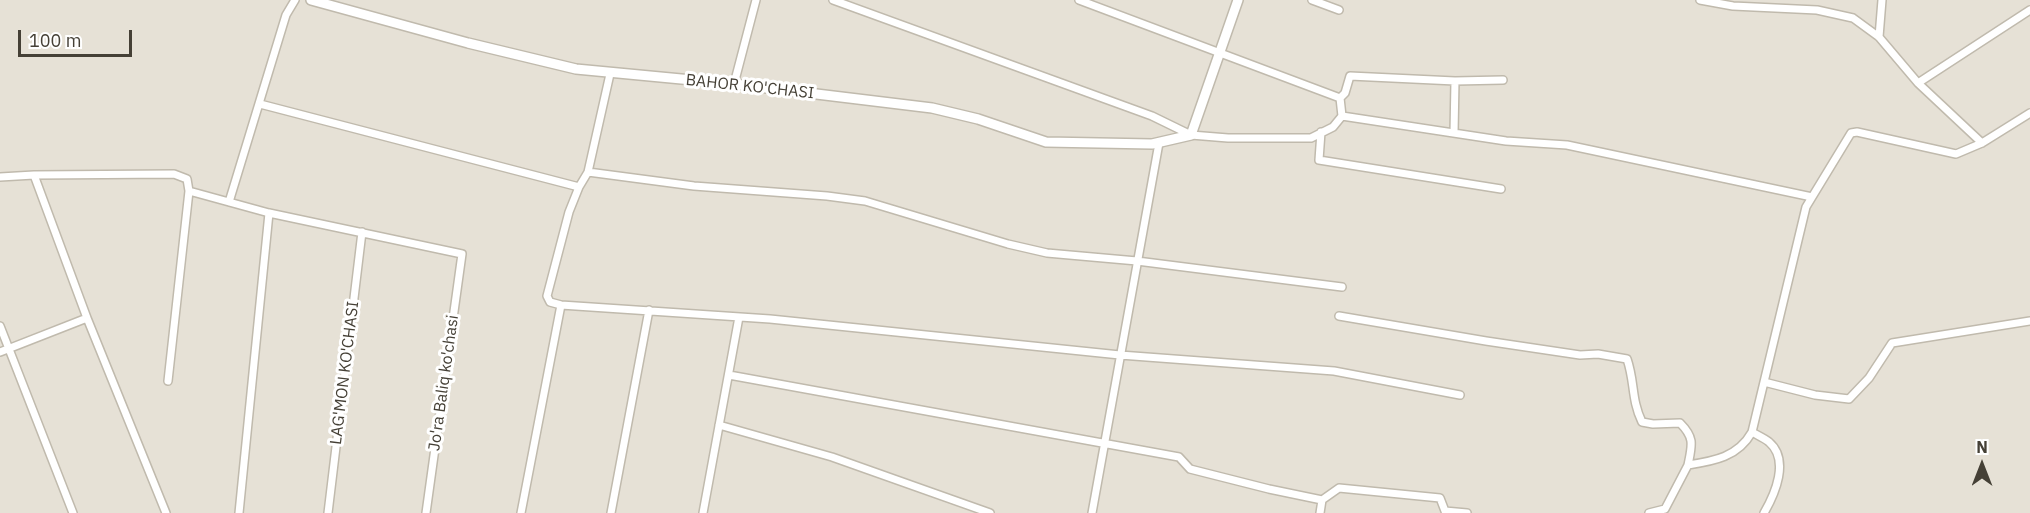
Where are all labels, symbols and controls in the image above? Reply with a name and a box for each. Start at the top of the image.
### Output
scale bar [21,18,135,56]
text: 100 m [29,29,81,52]
street label: BAHOR KO'CHASI [685,71,815,103]
street label: LAG'MON KO'CHASI [327,300,363,446]
street label: Jo'ra Baliq ko'chasi [425,314,463,452]
north arrow [1952,435,2012,495]
text: N [1976,437,1988,457]

